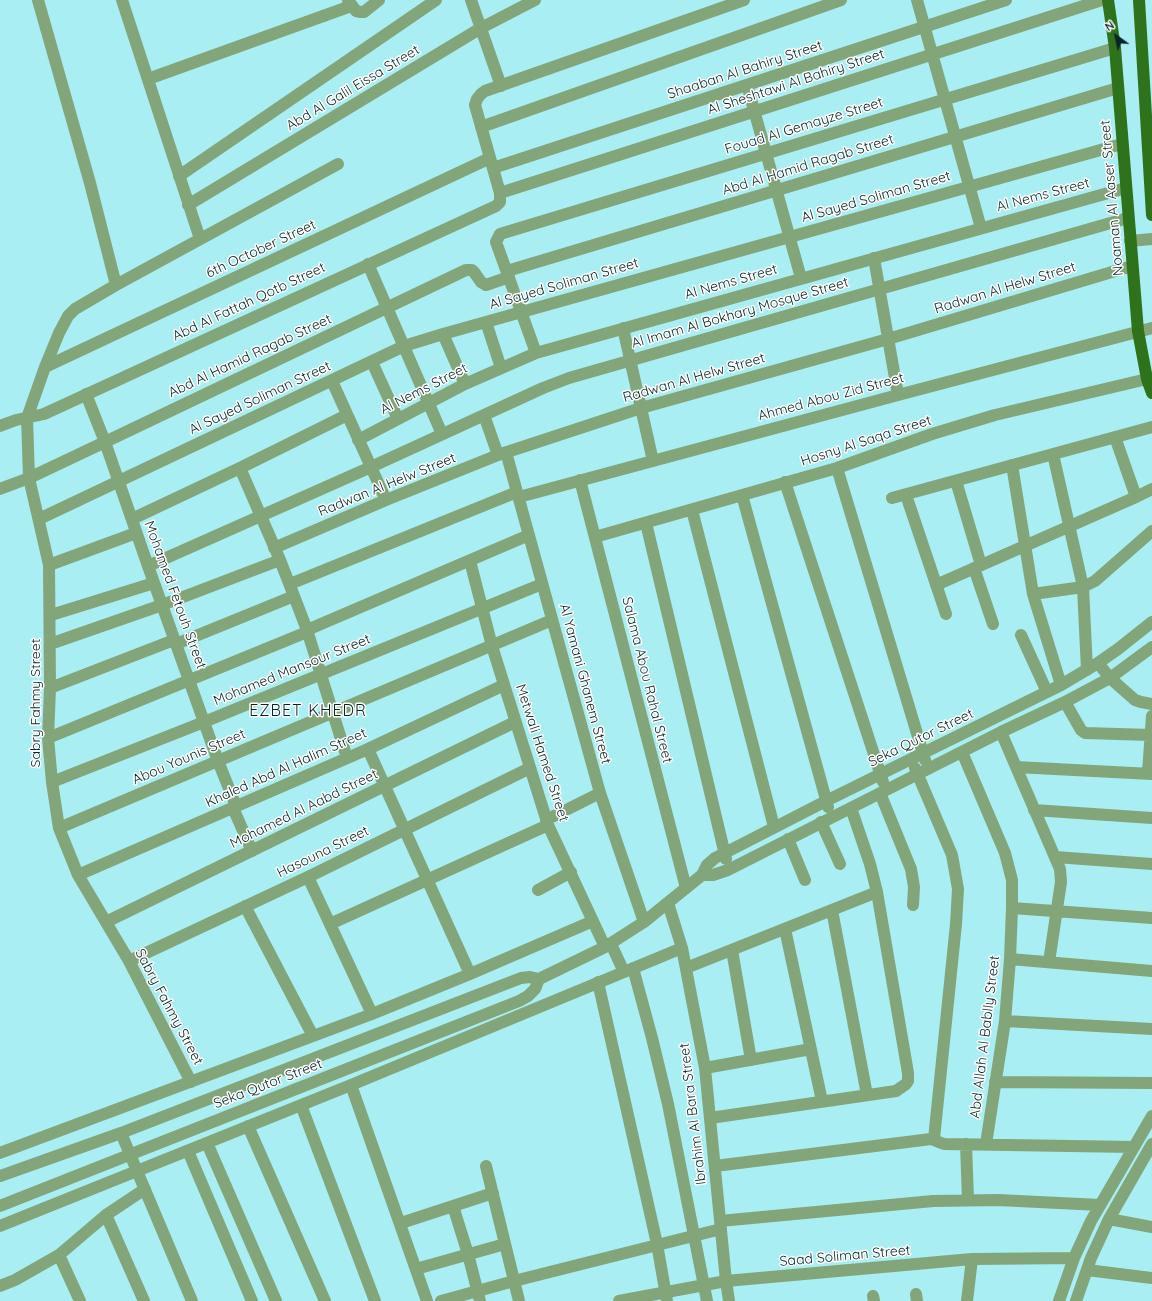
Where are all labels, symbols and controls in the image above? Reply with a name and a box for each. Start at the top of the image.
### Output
north arrow [1096,16,1136,56]
text: N [1102,18,1117,34]
street label: Shaaban Al Bahiry Street [665,37,825,103]
street label: Abd Al Galil Eissa Street [283,42,423,134]
street label: Al Sheshtawi Al Bahiry Street [705,45,887,119]
street label: Fouad Al Gemayze Street [723,94,885,158]
street label: Noaman Al Aaser Street [1097,119,1127,277]
street label: Abd Al Hamid Ragab Street [720,131,896,199]
street label: Al Sayed Soliman Street [799,168,953,226]
street label: Al Nems Street [995,175,1091,215]
street label: 6th October Street [203,216,319,282]
street label: Al Sayed Soliman Street [487,255,641,313]
street label: Radwan Al Helw Street [932,258,1078,318]
street label: Abd Al Fattah Qotb Street [170,259,328,345]
street label: Al Nems Street [683,261,779,303]
street label: Al Imam Al Bokhary Mosque Street [629,274,851,352]
street label: Abd Al Hamid Ragab Street [166,311,334,401]
street label: Radwan Al Helw Street [621,350,767,406]
street label: Al Sayed Soliman Street [186,358,334,438]
street label: Al Nems Street [378,360,470,418]
street label: Ahmed Abou Zid Street [756,369,906,425]
street label: Hosny Al Saqa Street [799,412,933,470]
street label: Radwan Al Helw Street [316,450,458,520]
street label: Mohamed Fetouh Street [140,519,210,671]
street label: Salama Abou Rahal Street [618,595,676,765]
street label: Al Yamani Ghanem Street [556,602,614,766]
street label: Mohamed Mansour Street [211,631,373,709]
street label: Sabry Fahmy Street [28,639,44,767]
street label: Metwali Hamed Street [512,682,572,824]
district label: EZBET KHEDR [249,701,367,721]
street label: Seka Qutor Street [866,705,976,771]
street label: Khaled Abd Al Halim Street [203,725,369,811]
street label: Abou Younis Street [130,726,248,788]
street label: Mohamed Al Aabd Street [227,766,381,852]
street label: Hasouna Street [274,822,372,882]
street label: Sabry Fahmy Street [131,946,207,1068]
street label: Abd Allah Al Bablly Street [967,955,1003,1119]
street label: Ibrahim Al Bara Street [676,1042,710,1186]
street label: Seka Qutor Street [211,1056,325,1112]
street label: Saad Soliman Street [779,1242,911,1270]

